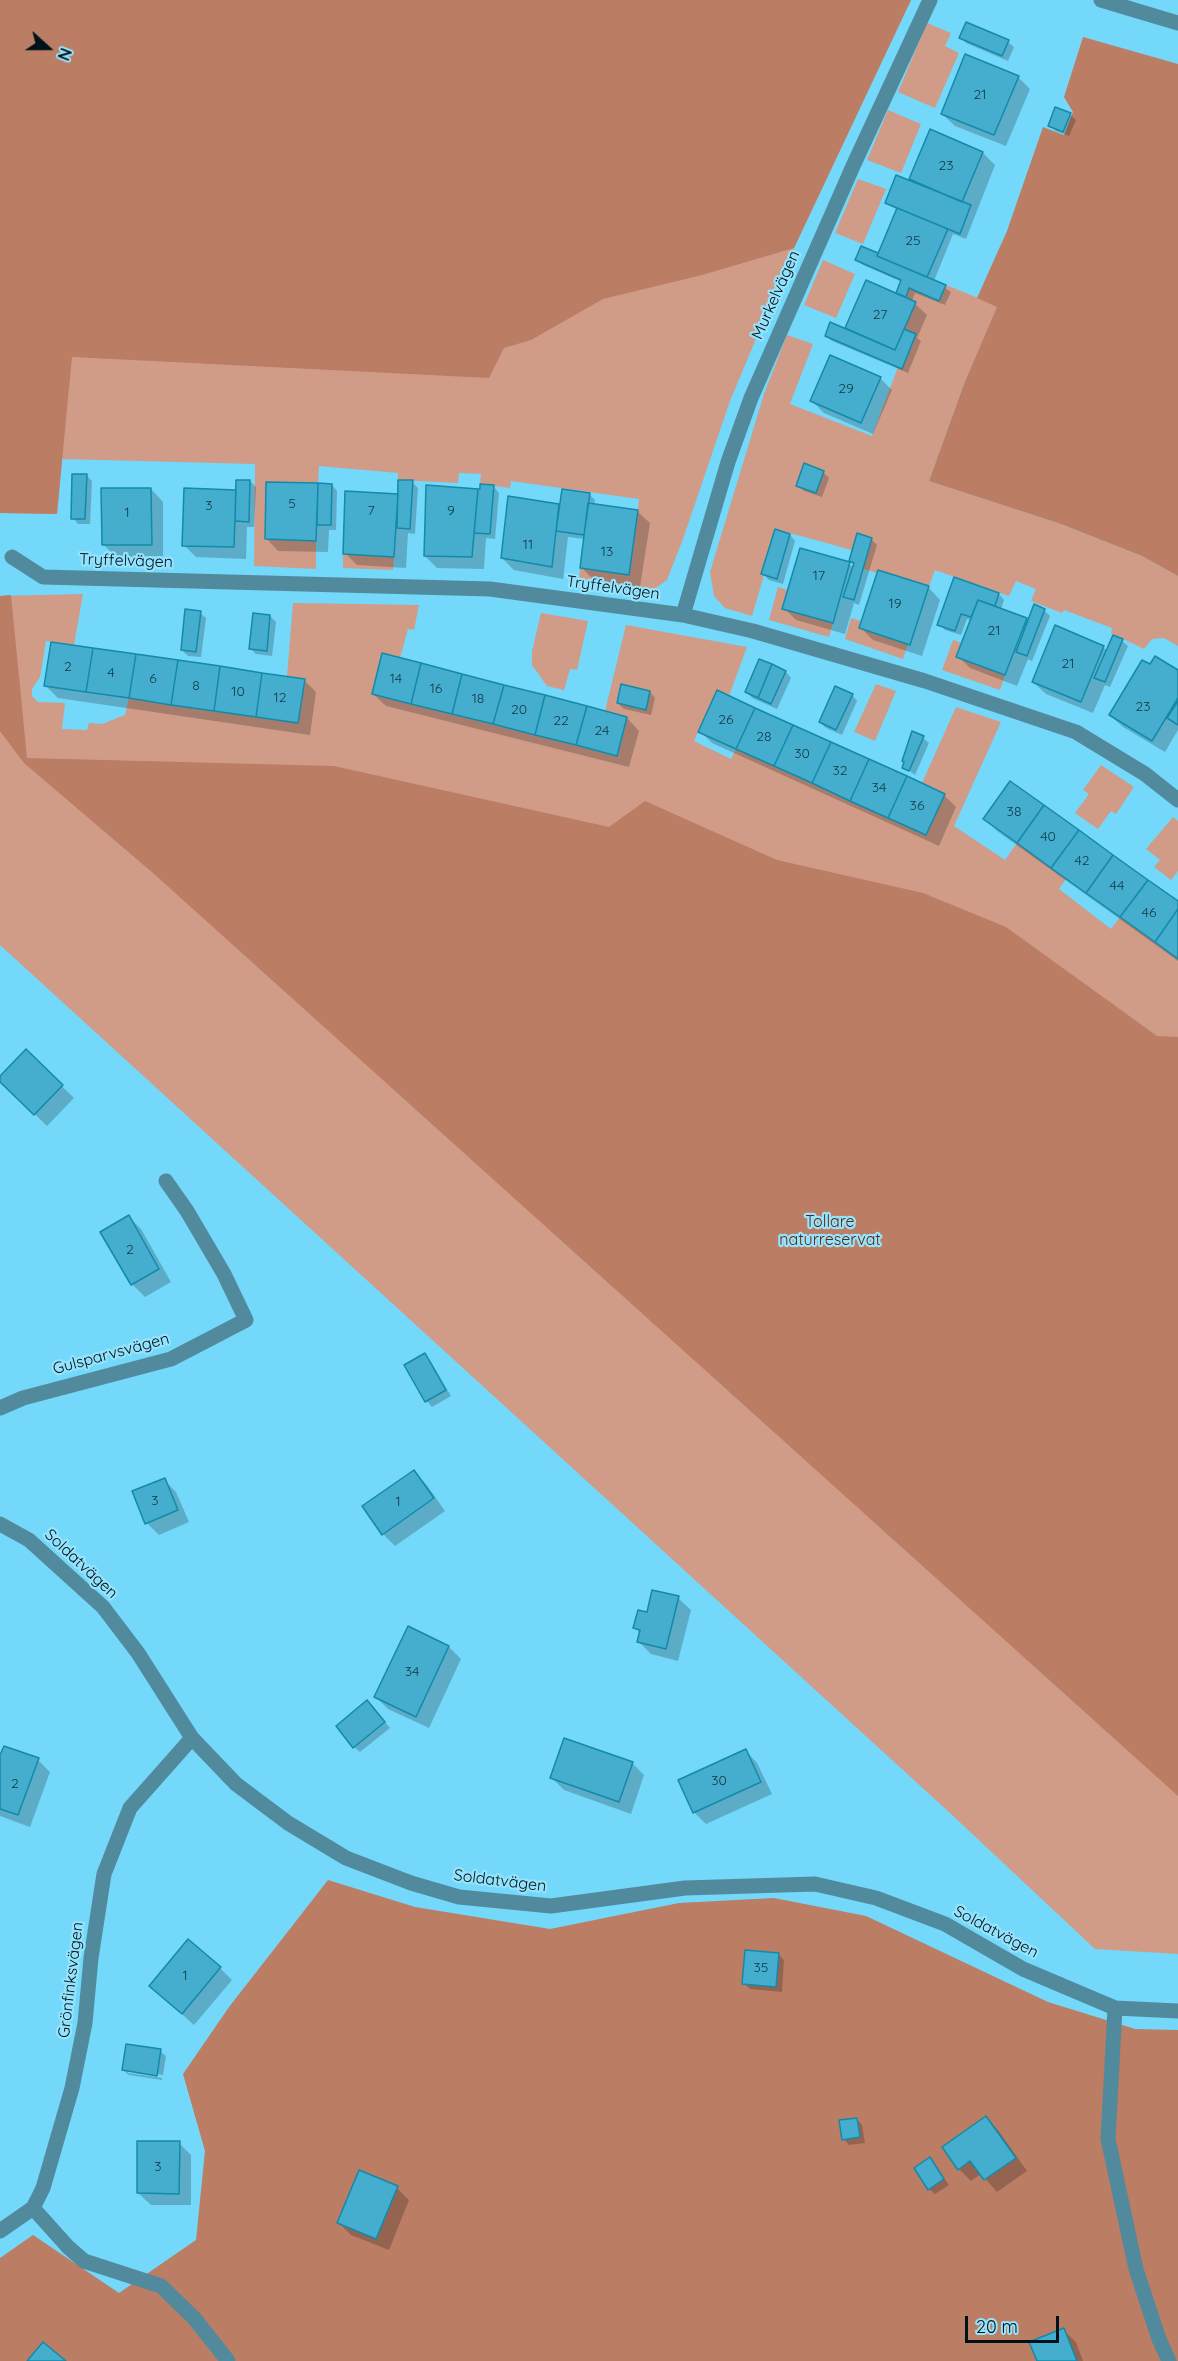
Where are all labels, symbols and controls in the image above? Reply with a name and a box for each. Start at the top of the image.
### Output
north arrow [18,18,78,78]
text: N [53,45,76,64]
house number: 21 [974,87,986,103]
house number: 23 [938,158,954,174]
house number: 25 [905,233,921,249]
street label: Murkelvägen [748,248,804,342]
house number: 27 [873,307,887,323]
house number: 29 [838,381,854,397]
house number: 5 [288,496,296,512]
house number: 3 [205,498,213,514]
house number: 7 [367,503,375,519]
house number: 9 [447,503,455,519]
house number: 1 [124,505,130,521]
house number: 11 [523,537,533,553]
house number: 13 [601,544,613,560]
street label: Tryffelvägen [79,550,173,572]
house number: 17 [813,568,825,584]
street label: Tryffelvägen [565,572,661,604]
house number: 19 [889,596,901,612]
house number: 21 [988,623,1000,639]
house number: 21 [1062,656,1074,672]
house number: 2 [64,659,72,675]
house number: 4 [107,665,115,681]
house number: 6 [149,671,157,687]
house number: 14 [390,671,402,687]
house number: 8 [192,678,200,694]
house number: 16 [430,681,442,697]
house number: 10 [231,684,245,700]
house number: 12 [274,690,286,706]
house number: 18 [472,691,484,707]
house number: 23 [1135,699,1151,715]
house number: 20 [511,702,527,718]
house number: 26 [718,712,734,728]
house number: 22 [553,713,569,729]
house number: 24 [595,723,609,739]
house number: 28 [756,729,772,745]
house number: 30 [794,746,810,762]
house number: 32 [832,763,848,779]
house number: 34 [872,780,886,796]
house number: 36 [910,798,924,814]
house number: 38 [1007,804,1021,820]
house number: 40 [1040,829,1056,845]
house number: 42 [1074,853,1090,869]
house number: 44 [1110,878,1124,894]
house number: 46 [1142,905,1156,921]
park label: Tollare naturreservat [779,1212,881,1250]
house number: 2 [126,1242,134,1258]
street label: Gulsparvsvägen [51,1329,171,1379]
house number: 3 [151,1493,159,1509]
house number: 1 [395,1494,401,1510]
street label: Soldatvägen [40,1525,122,1603]
house number: 34 [405,1664,419,1680]
house number: 30 [711,1773,727,1789]
house number: 2 [11,1776,19,1792]
street label: Soldatvägen [453,1866,547,1896]
street label: Soldatvägen [950,1902,1042,1962]
street label: Grönfinksvägen [54,1921,88,2039]
house number: 35 [754,1960,768,1976]
house number: 1 [182,1968,188,1984]
house number: 3 [154,2159,162,2175]
scale bar [968,2304,1062,2342]
text: 20 m [976,2315,1018,2338]

